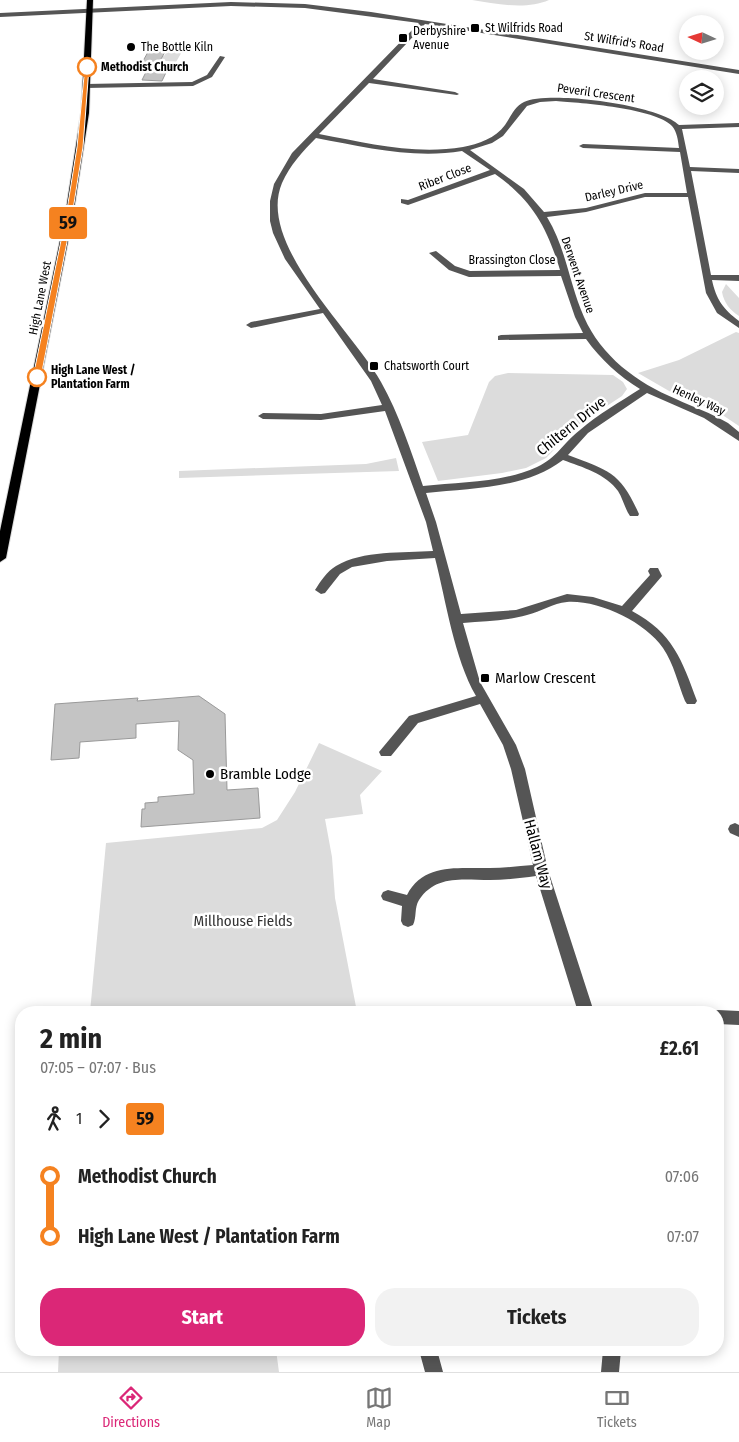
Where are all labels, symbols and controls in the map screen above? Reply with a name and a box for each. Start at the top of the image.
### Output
north arrow [679,15,724,60]
map controls [679,15,724,115]
place label: St Wilfrids Road [485,21,563,35]
marker: St Wilfrids Road [469,22,481,34]
place label: Derbyshire Avenue [413,24,466,52]
street label: St Wilfrid's Road [583,29,665,55]
marker: Derbyshire Avenue [397,32,409,44]
place label: The Bottle Kiln [141,40,213,54]
marker: The Bottle Kiln [125,41,137,53]
marker: Methodist Church [77,57,97,77]
place label: Methodist Church [101,60,189,74]
button: layers [679,70,724,115]
street label: Peveril Crescent [556,81,636,105]
street label: Riber Close [417,161,473,193]
street label: Darley Drive [583,177,645,205]
line badge: 59 [46,207,90,239]
text: 59 [59,212,77,234]
street label: Derwent Avenue [558,235,598,315]
street label: Brassington Close [469,253,556,267]
street label: High Lane West [26,260,54,336]
place label: Chatsworth Court [384,359,469,373]
marker: Chatsworth Court [368,360,380,372]
place label: High Lane West / Plantation Farm [51,363,135,391]
marker: High Lane West / Plantation Farm [27,367,47,387]
street label: Henley Way [670,382,728,419]
street label: Chiltern Drive [533,393,609,459]
place label: Marlow Crescent [495,669,596,687]
marker: Marlow Crescent [479,672,491,684]
place label: Bramble Lodge [220,765,311,783]
marker: Bramble Lodge [204,768,216,780]
street label: Hallam Way [520,817,556,891]
park label: Millhouse Fields [194,912,292,930]
text: 2 min [40,1022,102,1055]
text: £2.61 [660,1037,699,1060]
text: 07:05 – 07:07 · Bus [40,1058,156,1077]
icon: walk [40,1105,68,1133]
icon: forward [90,1105,118,1133]
text: 59 [136,1108,154,1130]
text: 1 [76,1109,82,1128]
text: Methodist Church [78,1165,217,1188]
text: 07:06 [665,1167,699,1186]
text: High Lane West / Plantation Farm [78,1225,340,1248]
text: 07:07 [667,1227,699,1246]
button: Start [40,1288,365,1346]
button: Tickets [375,1288,699,1346]
tab: Directions [102,1384,160,1431]
tab: Map [365,1384,393,1431]
tab: Tickets [597,1384,637,1431]

